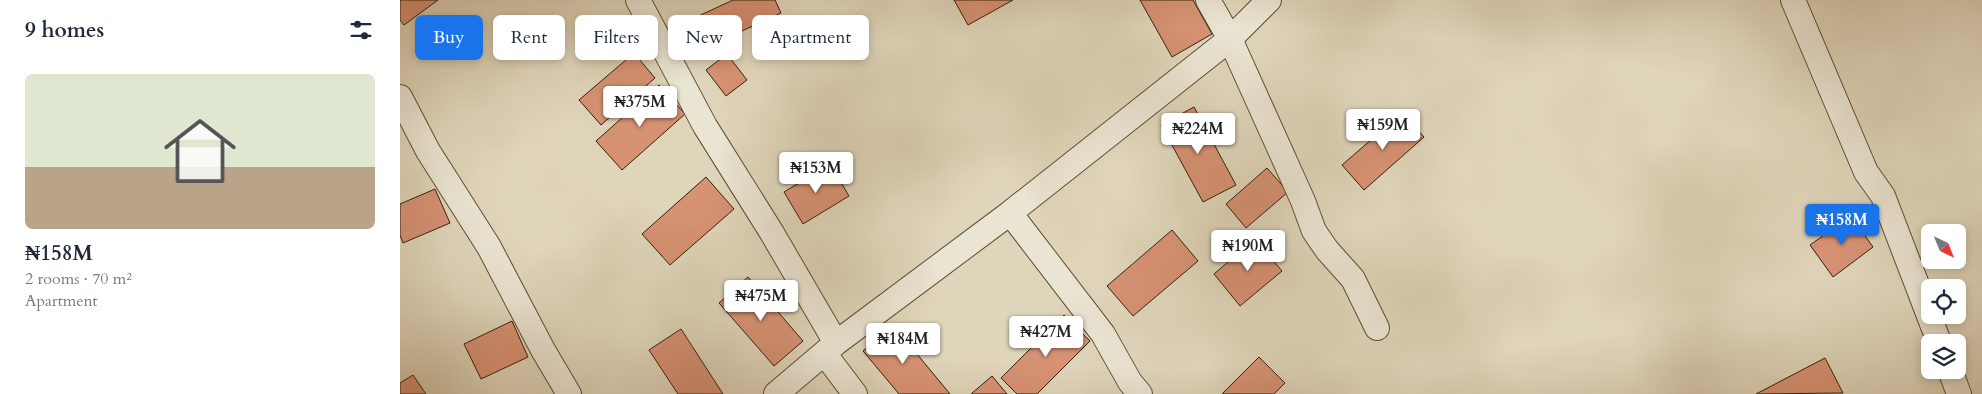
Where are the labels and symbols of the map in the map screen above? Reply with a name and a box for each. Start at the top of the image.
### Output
pin: ₦375M [605,86,675,128]
pin: ₦159M [1348,108,1418,151]
pin: ₦224M [1163,112,1233,155]
pin: ₦153M [781,152,851,194]
pin: ₦158M [1807,204,1877,246]
north arrow [1921,224,1966,269]
pin: ₦190M [1213,230,1283,272]
pin: ₦475M [726,280,796,322]
pin: ₦427M [1011,316,1081,358]
pin: ₦184M [868,322,938,365]

